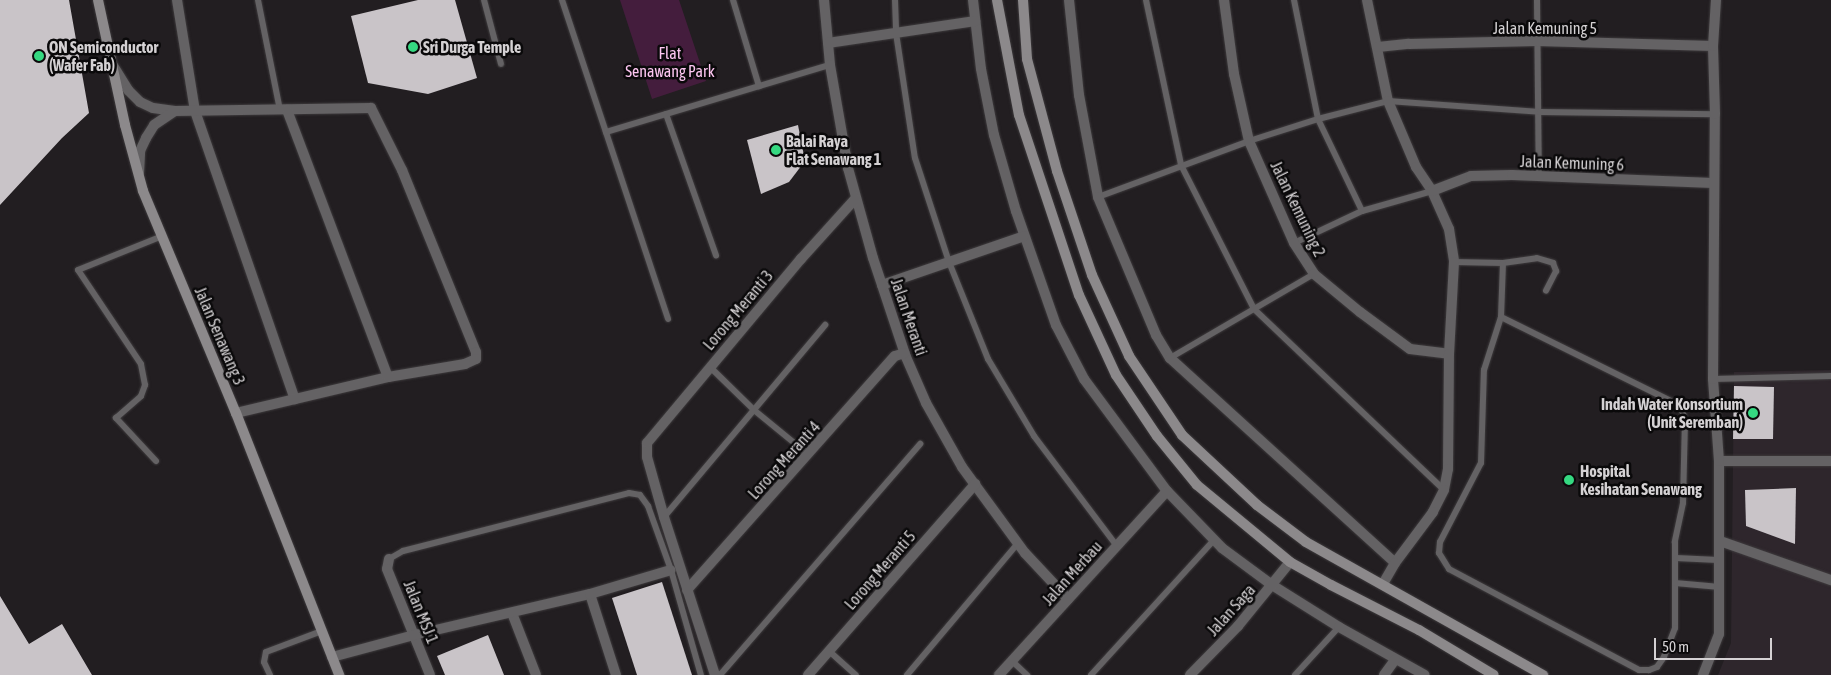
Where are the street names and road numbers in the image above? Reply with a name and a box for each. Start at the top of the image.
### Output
street label: Jalan Kemuning 5 [1493,18,1597,38]
street label: Jalan Kemuning 6 [1520,152,1624,174]
street label: Jalan Kemuning 2 [1267,158,1329,260]
street label: Lorong Meranti 3 [699,266,777,354]
street label: Jalan Meranti [887,276,931,358]
street label: Jalan Senawang 3 [191,284,249,388]
street label: Lorong Meranti 4 [744,417,824,503]
street label: Lorong Meranti 5 [840,527,920,613]
street label: Jalan Merbau [1038,537,1106,609]
street label: Jalan MSJ 1 [400,578,442,646]
street label: Jalan Saga [1203,580,1259,640]

